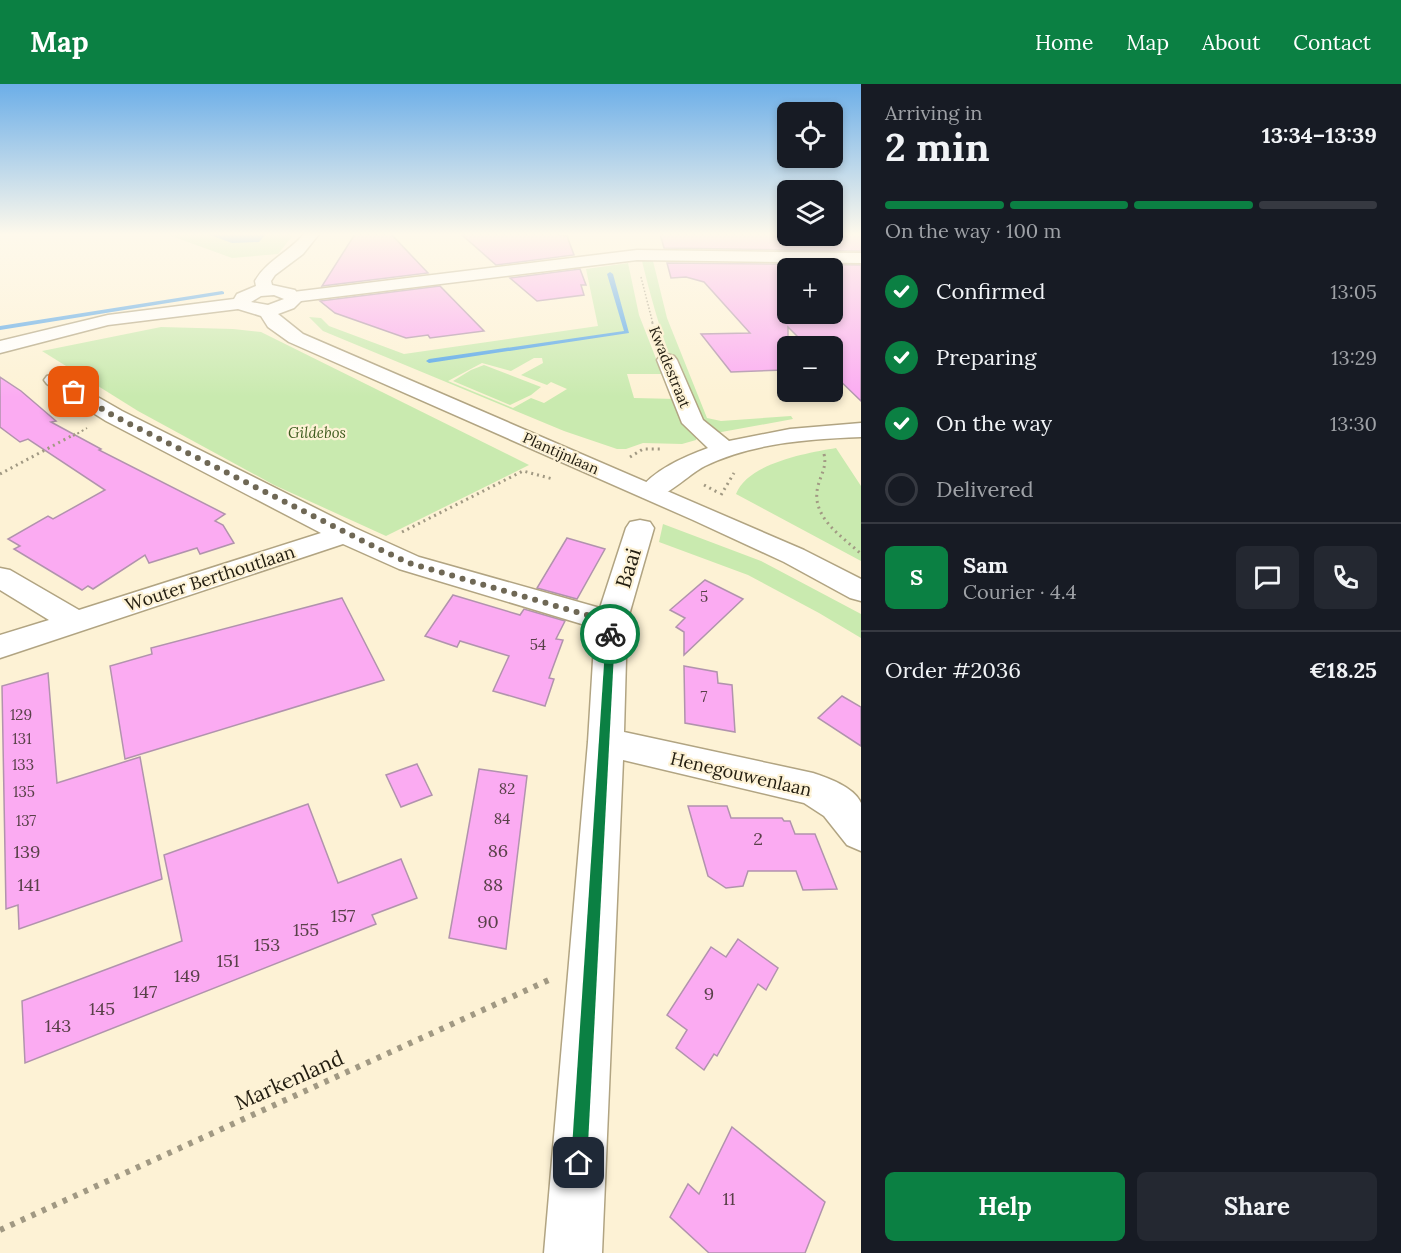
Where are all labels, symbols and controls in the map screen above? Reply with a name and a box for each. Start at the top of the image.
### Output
text: Map [30,24,89,60]
text: Home [1035,29,1093,56]
text: Map [1126,29,1169,56]
text: About [1202,29,1260,56]
text: Contact [1293,29,1371,56]
text: Arriving in [885,100,982,125]
map controls [777,102,843,402]
button: locate [777,102,843,168]
text: 13:34–13:39 [1262,121,1377,149]
text: 2 min [885,122,990,172]
button: layers [777,180,843,246]
text: On the way · 100 m [885,218,1061,243]
button: + [777,258,843,324]
icon: check [885,275,918,308]
text: Confirmed [936,277,1045,305]
text: 13:05 [1330,279,1377,304]
street label: Kwadestraat [645,323,695,411]
button: − [777,336,843,402]
icon: check [885,341,918,374]
text: Preparing [936,343,1036,371]
text: 13:29 [1331,345,1377,370]
pin [48,366,99,417]
icon: bag [57,375,90,408]
icon: check [885,407,918,440]
text: On the way [936,409,1052,437]
text: 13:30 [1330,411,1377,436]
park label: Gildebos [288,423,346,442]
street label: Plantijnlaan [520,428,602,478]
text: Delivered [936,475,1034,503]
street label: Wouter Berthoutlaan [122,540,298,616]
street label: Baai [609,545,647,591]
button: chat [1236,546,1299,609]
button: phone [1314,546,1377,609]
text: Sam [963,551,1008,579]
text: S [910,563,923,591]
text: Courier · 4.4 [963,579,1077,604]
house number: 5 [700,587,708,606]
courier [580,604,640,664]
icon: bike [594,618,627,651]
house number: 54 [530,635,546,654]
text: Order #2036 [885,656,1021,684]
text: €18.25 [1309,656,1377,684]
house number: 7 [701,687,708,706]
house number: 129 [10,705,32,724]
house number: 131 [12,729,32,748]
street label: Henegouwenlaan [668,747,814,801]
house number: 133 [12,755,34,774]
house number: 82 [499,779,515,798]
house number: 135 [13,782,35,801]
house number: 84 [494,809,510,828]
house number: 137 [16,811,36,830]
house number: 2 [753,827,763,850]
house number: 86 [488,839,508,862]
house number: 139 [14,840,40,863]
house number: 141 [18,873,40,896]
house number: 88 [483,873,503,896]
house number: 157 [331,904,355,927]
house number: 90 [477,910,499,933]
house number: 155 [293,918,319,941]
house number: 153 [254,933,280,956]
house number: 151 [217,949,239,972]
house number: 149 [174,964,200,987]
house number: 147 [133,980,157,1003]
house number: 9 [704,982,714,1005]
house number: 145 [89,997,115,1020]
house number: 143 [45,1014,71,1037]
street label: Markenland [230,1044,348,1116]
pin [553,1137,604,1188]
icon: home [562,1146,595,1179]
button: Help [885,1172,1125,1241]
button: Share [1137,1172,1377,1241]
house number: 11 [722,1187,736,1210]

